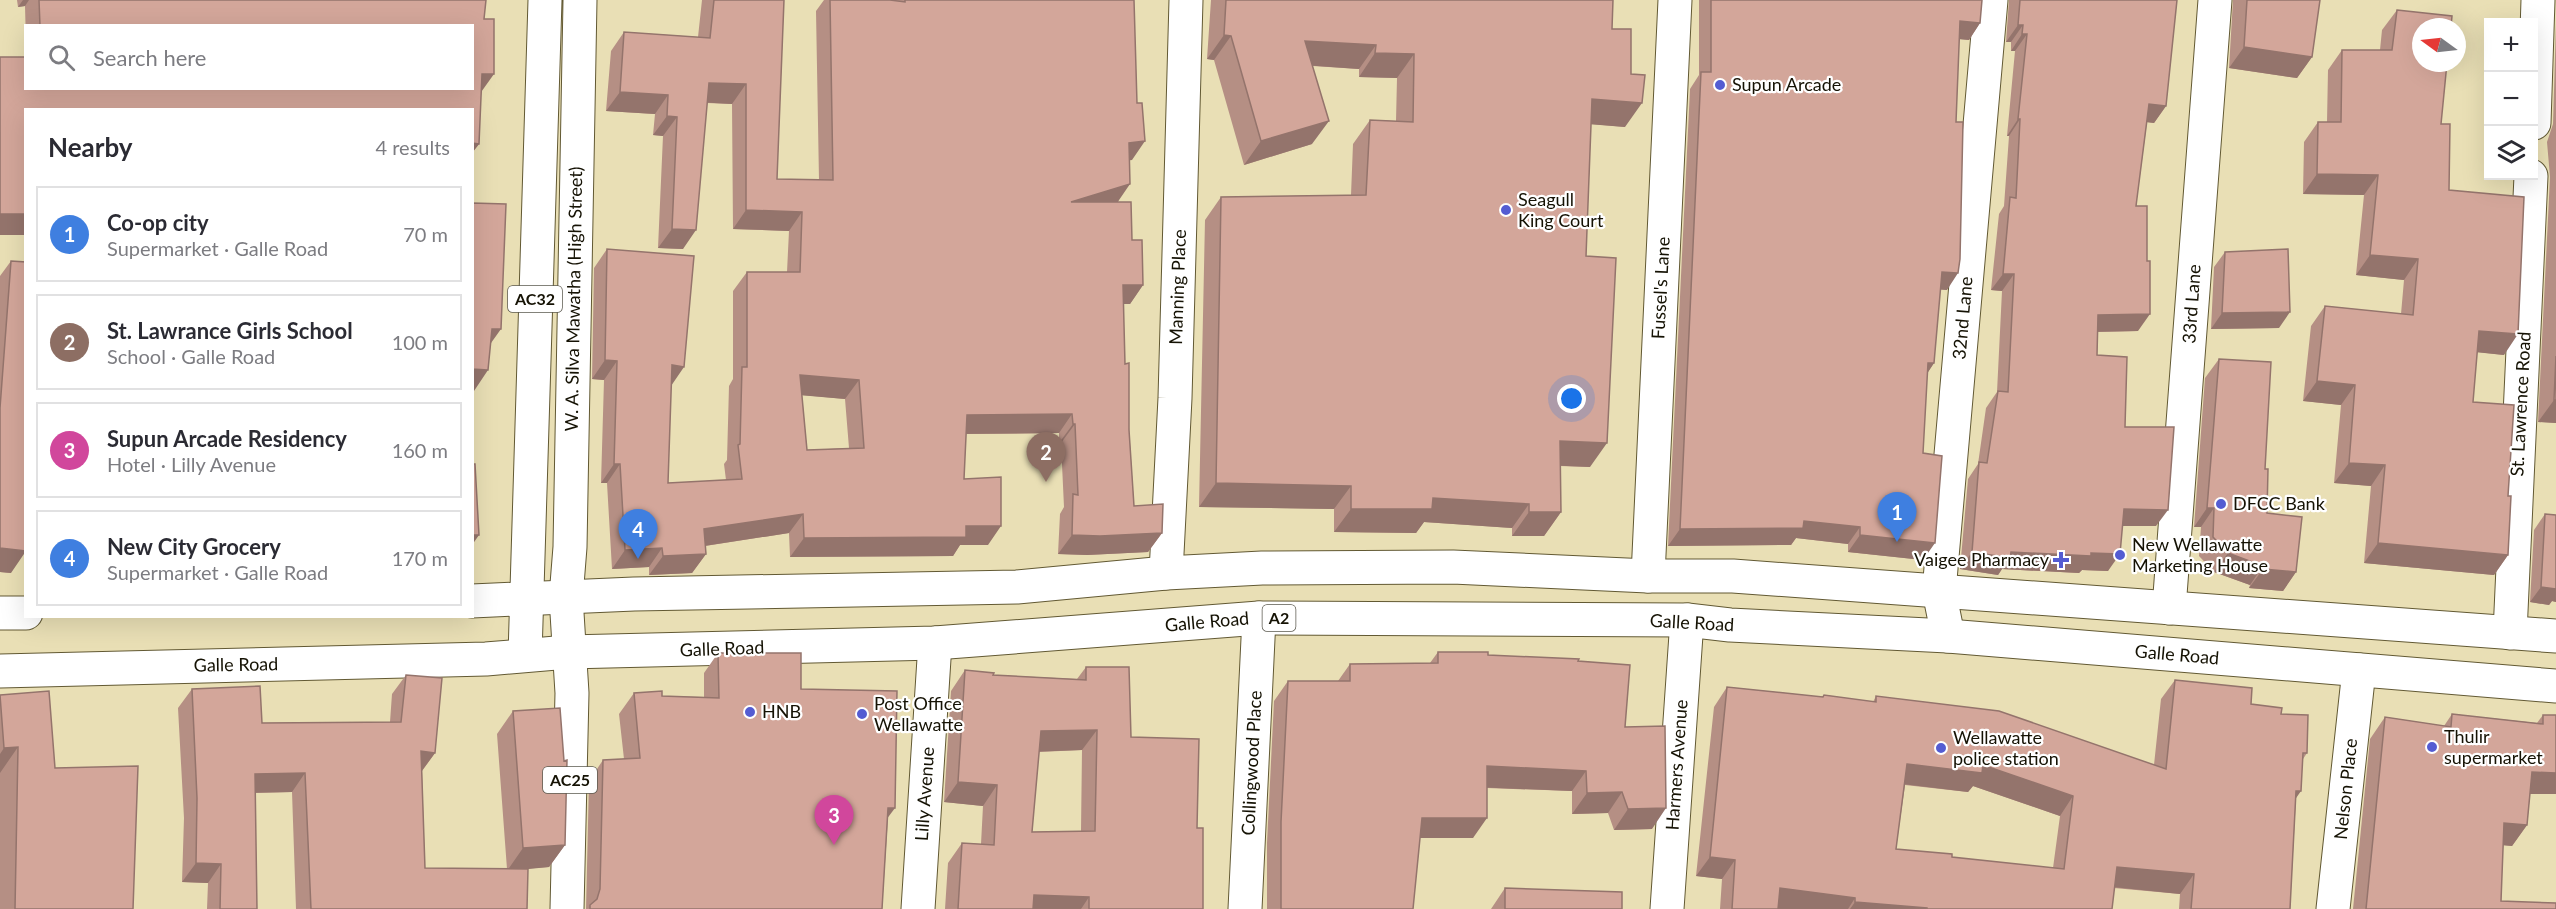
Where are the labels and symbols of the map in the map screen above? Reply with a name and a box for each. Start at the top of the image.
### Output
north arrow [2412,18,2466,72]
place label: Supun Arcade [1732,73,1841,95]
marker: Supun Arcade [1713,78,1727,92]
street label: W. A. Silva Mawatha (High Street) [560,166,586,432]
place label: Seagull King Court [1518,188,1604,231]
marker: Seagull King Court [1499,203,1513,217]
street label: Manning Place [1164,229,1190,345]
street label: Fussel's Lane [1646,236,1674,340]
street label: 33rd Lane [2177,264,2205,344]
street label: 32nd Lane [1947,275,1977,360]
road number: AC32 [508,286,562,312]
street label: St. Lawrence Road [2505,331,2535,477]
your location [1557,384,1586,413]
pin: 2 [1026,432,1066,482]
pin: 1 [1878,492,1916,542]
place label: DFCC Bank [2233,492,2326,514]
marker: DFCC Bank [2214,497,2228,511]
pin: 4 [618,510,658,559]
place label: New Wellawatte Marketing House [2132,533,2268,576]
place label: Vaigee Pharmacy [1914,548,2050,570]
marker: New Wellawatte Marketing House [2113,548,2127,562]
marker: Vaigee Pharmacy [2054,553,2068,567]
road number: A2 [1262,605,1296,631]
street label: Galle Road [1164,606,1250,636]
street label: Galle Road [1649,609,1735,635]
street label: Galle Road [679,636,765,660]
street label: Galle Road [2134,639,2220,669]
street label: Galle Road [194,652,278,676]
street label: Collingwood Place [1236,690,1266,836]
place label: Post Office Wellawatte [874,692,963,735]
street label: Harmers Avenue [1660,699,1692,831]
place label: HNB [762,700,801,722]
marker: HNB [743,705,757,719]
marker: Post Office Wellawatte [855,707,869,721]
place label: Thulir supermarket [2444,725,2543,768]
place label: Wellawatte police station [1953,726,2059,769]
street label: Nelson Place [2329,737,2361,841]
marker: Thulir supermarket [2425,740,2439,754]
marker: Wellawatte police station [1934,741,1948,755]
street label: Lilly Avenue [910,746,938,842]
road number: AC25 [543,767,597,793]
pin: 3 [814,796,854,845]

